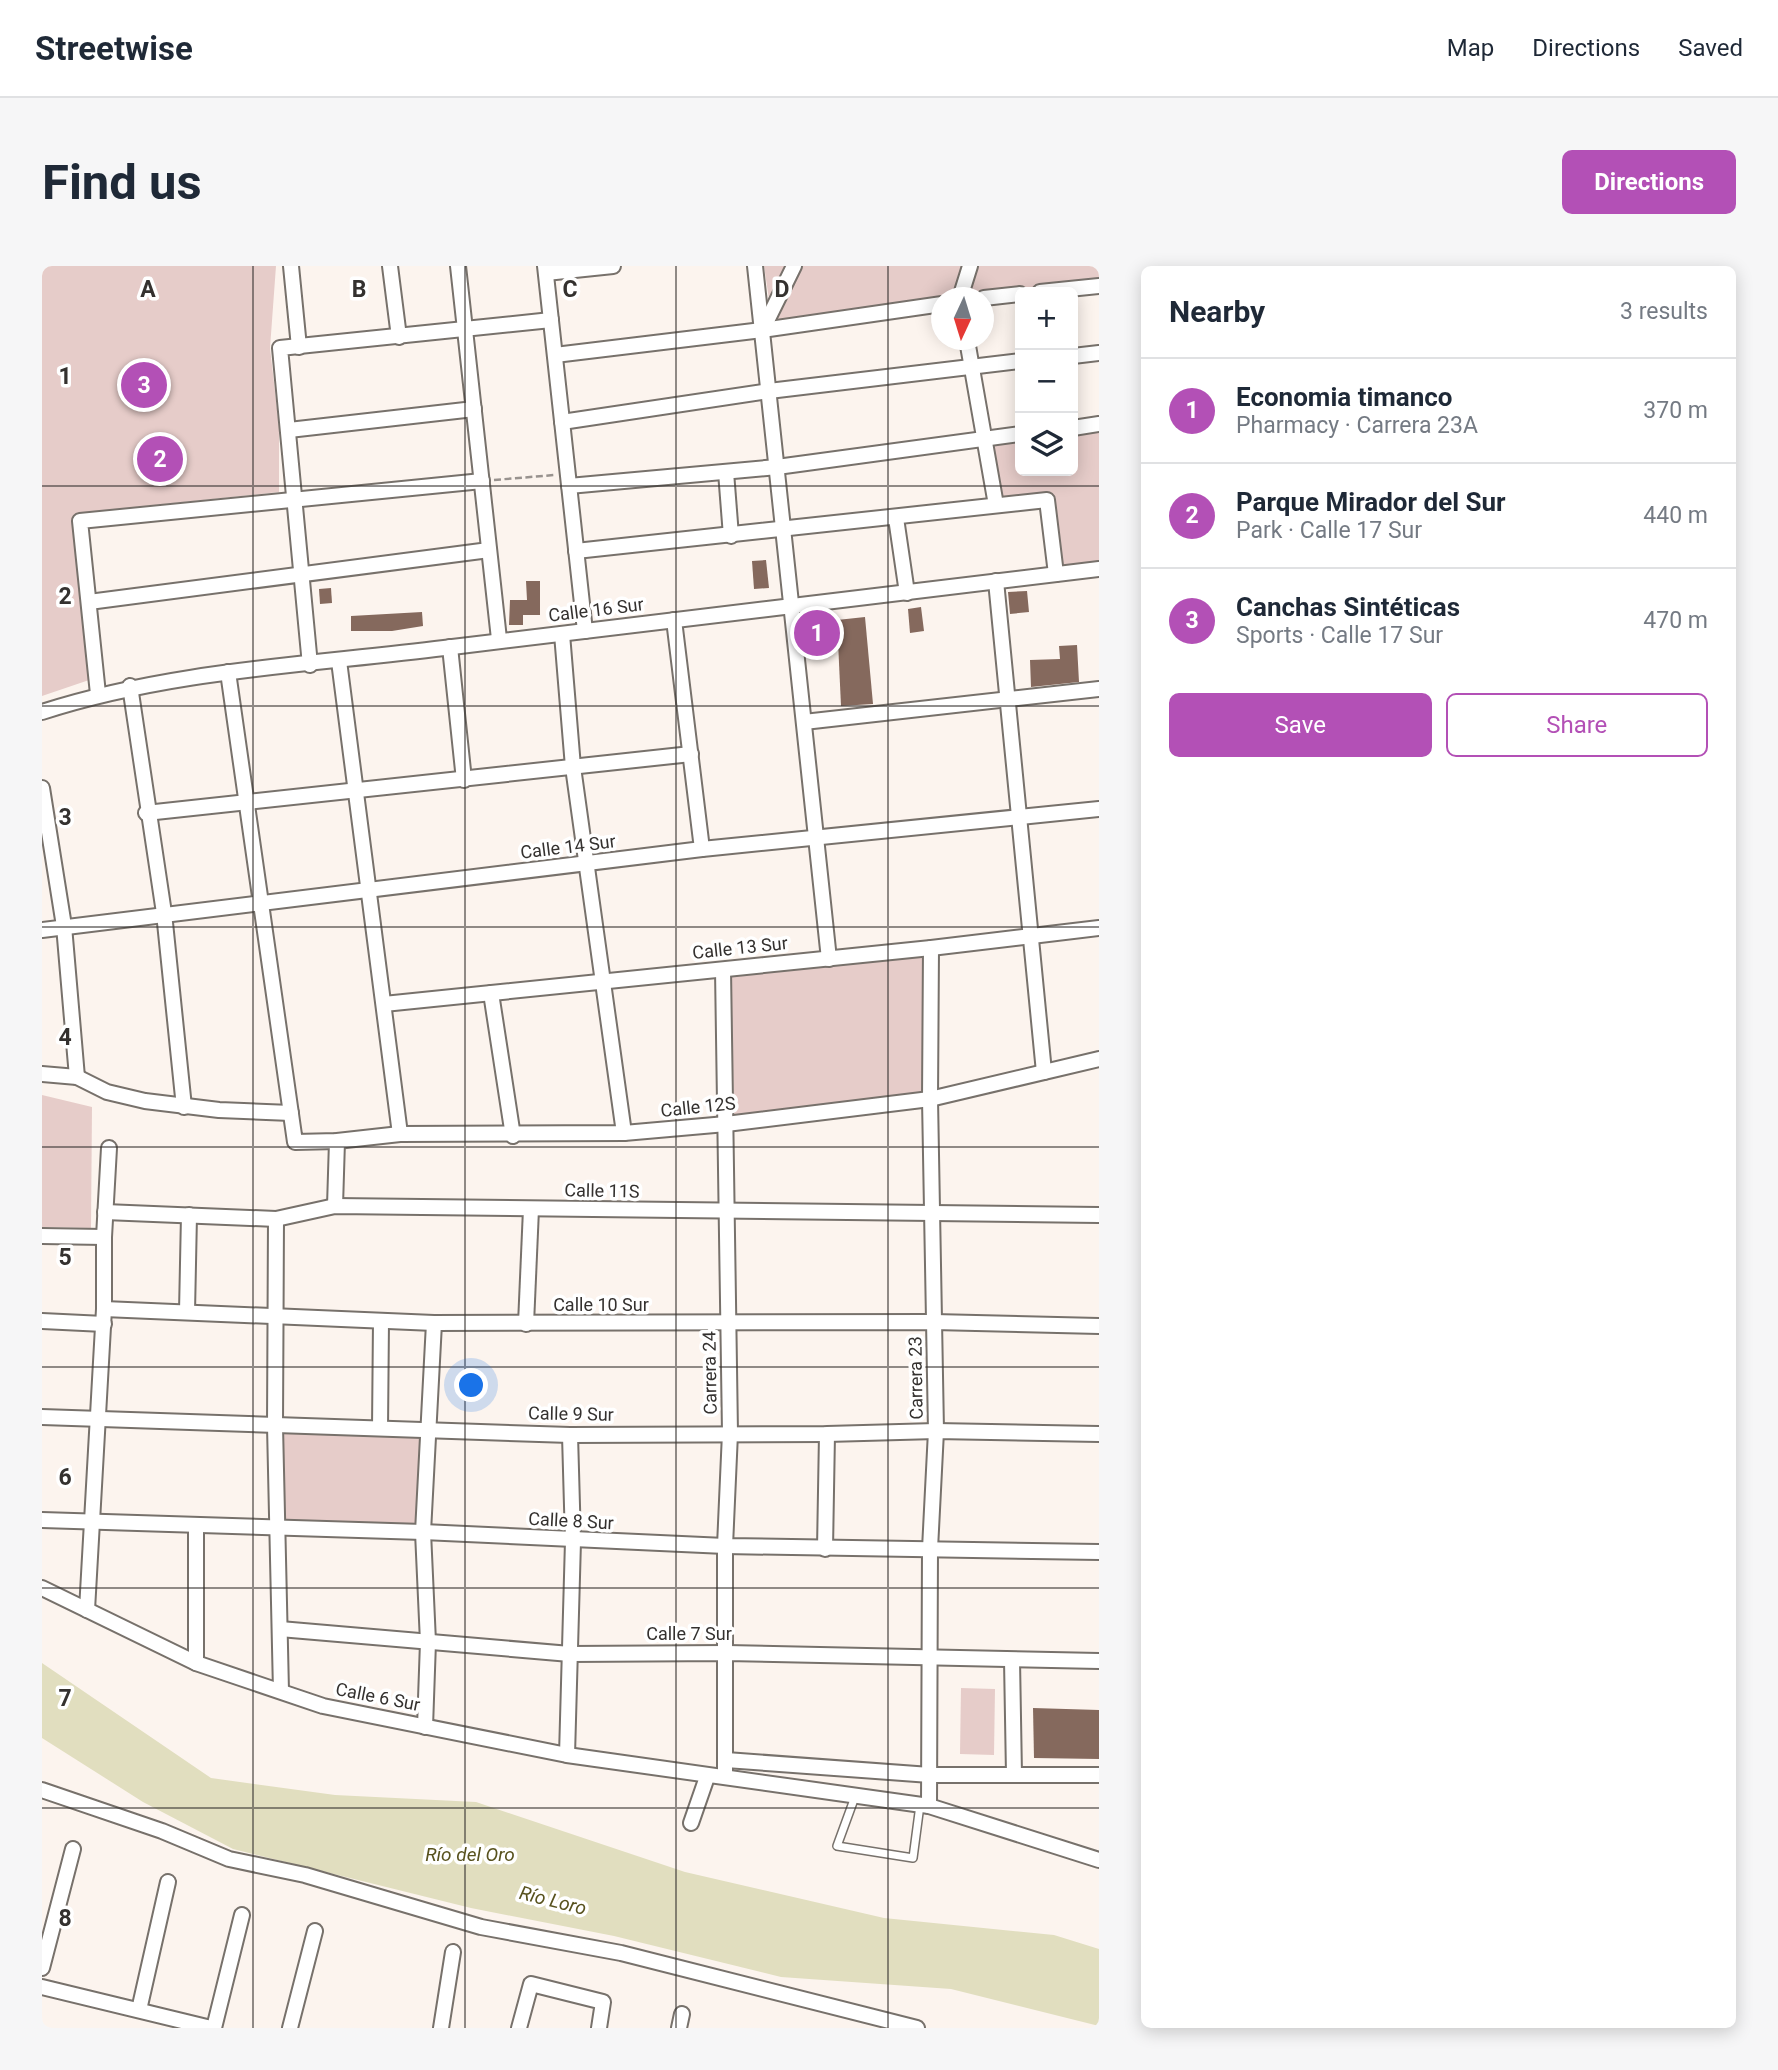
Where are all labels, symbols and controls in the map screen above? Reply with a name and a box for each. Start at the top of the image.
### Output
text: Streetwise [35,29,193,68]
text: Map [1447,34,1494,62]
text: Directions [1532,34,1640,62]
text: Saved [1678,34,1743,62]
button: Directions [1562,150,1736,214]
text: Find us [42,154,202,211]
text: A [140,276,156,303]
text: B [352,276,366,303]
text: C [562,276,578,303]
text: D [775,276,789,303]
north arrow [931,287,994,350]
map controls [1015,287,1078,476]
button: + [1015,287,1078,350]
text: Nearby [1169,294,1265,329]
text: 3 results [1620,298,1708,325]
button: − [1015,350,1078,413]
pin: 3 [121,359,167,411]
text: 1 [58,363,72,390]
text: Economia timanco [1236,382,1453,412]
text: 1 [1185,397,1199,424]
text: 370 m [1643,397,1708,424]
text: Pharmacy · Carrera 23A [1236,412,1478,439]
button: layers [1015,413,1078,476]
pin: 2 [137,433,183,485]
text: Parque Mirador del Sur [1236,487,1506,517]
text: 2 [1185,502,1199,529]
text: 440 m [1643,502,1708,529]
text: Park · Calle 17 Sur [1236,517,1422,544]
text: 2 [58,583,72,610]
text: Canchas Sintéticas [1236,592,1460,622]
street label: Calle 16 Sur [547,593,645,626]
pin: 1 [794,607,840,659]
text: 3 [1185,607,1199,634]
text: 470 m [1643,607,1708,634]
text: Sports · Calle 17 Sur [1236,622,1443,649]
button: Save [1169,693,1432,757]
button: Share [1446,693,1708,757]
text: 3 [58,804,72,831]
street label: Calle 14 Sur [519,830,617,863]
street label: Calle 13 Sur [691,932,789,963]
text: 4 [58,1024,72,1051]
street label: Calle 12S [659,1092,737,1121]
street label: Calle 11S [564,1179,640,1202]
text: 5 [58,1244,72,1271]
street label: Calle 10 Sur [553,1294,649,1315]
street label: Carrera 24 [698,1331,721,1415]
street label: Carrera 23 [904,1336,927,1420]
your location [454,1368,488,1402]
street label: Calle 9 Sur [528,1402,614,1425]
text: 6 [58,1464,72,1491]
street label: Calle 8 Sur [528,1508,614,1533]
street label: Calle 7 Sur [646,1623,732,1644]
street label: Calle 6 Sur [334,1678,422,1715]
text: 7 [58,1685,72,1712]
water label: Río del Oro [425,1843,515,1866]
water label: Río Loro [517,1881,589,1920]
text: 8 [58,1905,72,1932]

